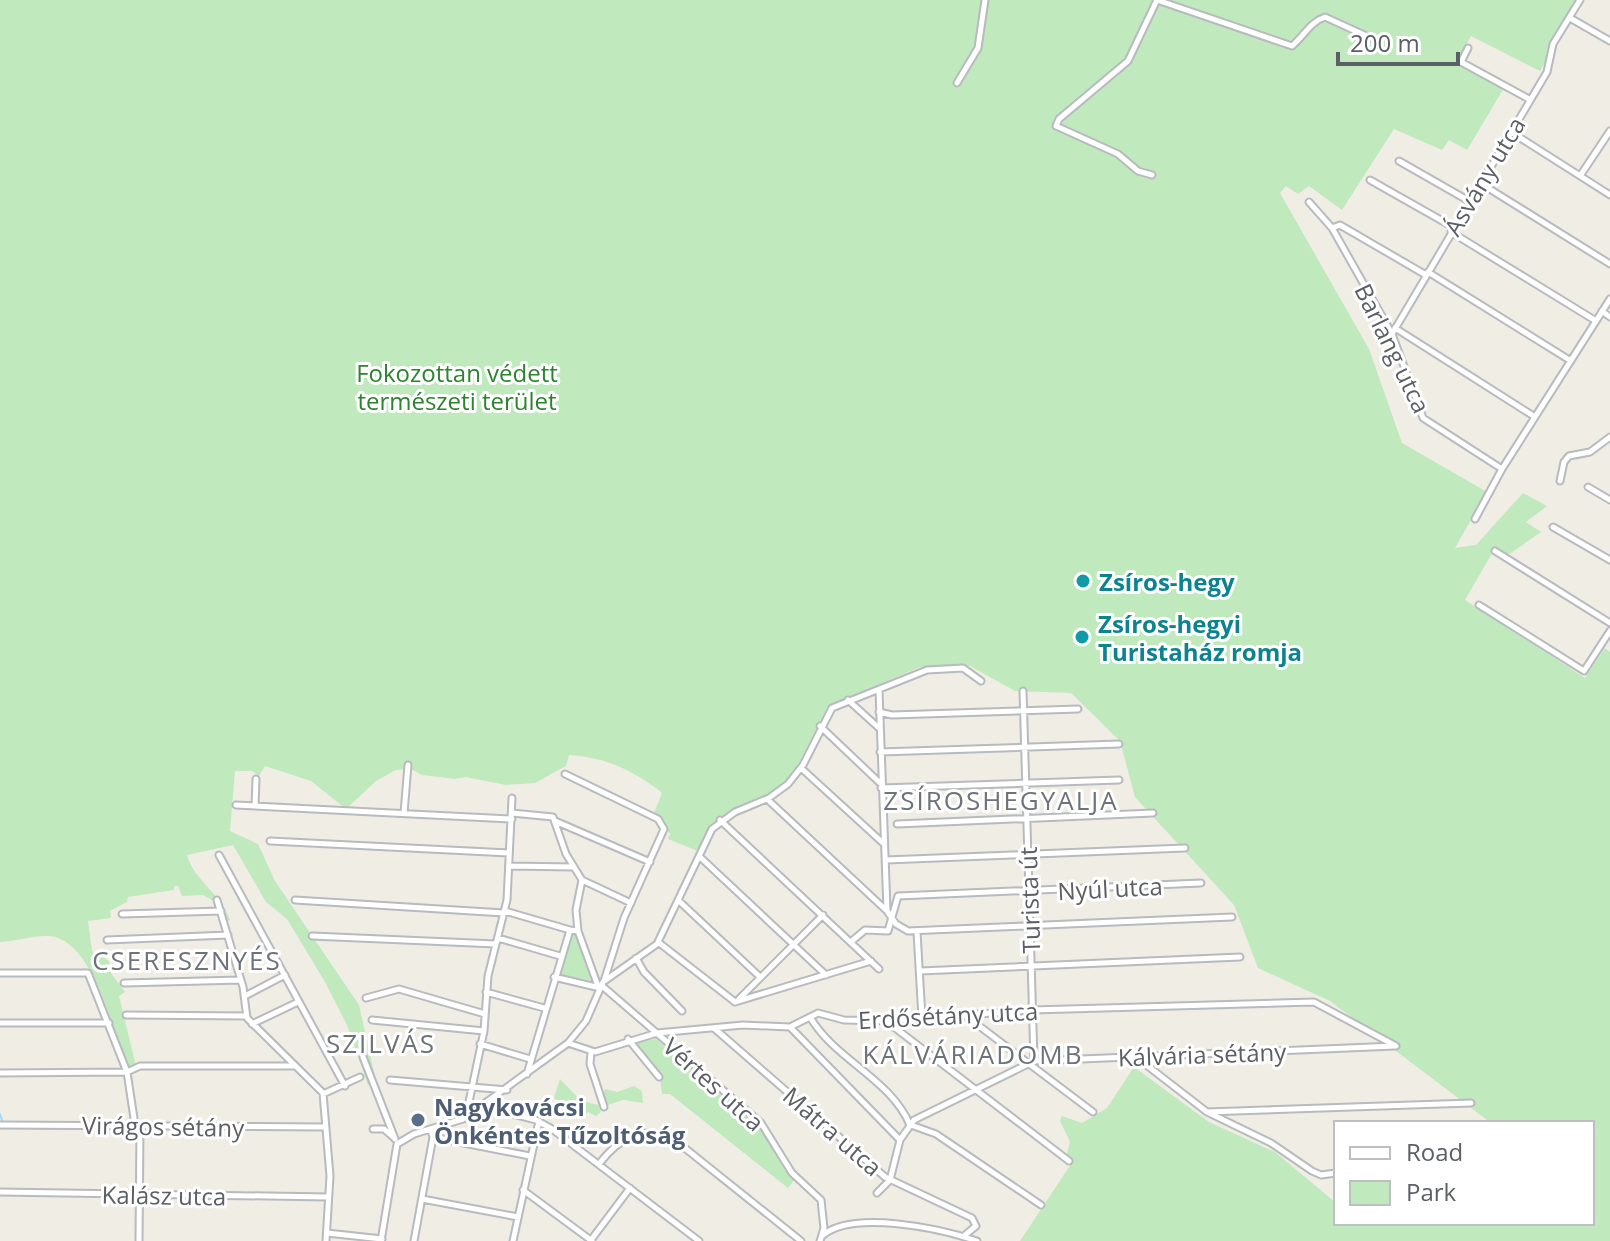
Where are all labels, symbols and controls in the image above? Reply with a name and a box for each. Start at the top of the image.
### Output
scale bar [1338,16,1458,66]
text: 200 m [1350,26,1420,59]
street label: Ásvány utca [1436,110,1532,242]
street label: Barlang utca [1347,278,1439,418]
park label: Fokozottan védett természeti terület [356,356,558,417]
place label: Zsíros-hegy [1099,565,1235,598]
marker: Zsíros-hegy [1074,572,1092,590]
place label: Zsíros-hegyi Turistaház romja [1098,607,1302,668]
marker: Zsíros-hegyi Turistaház romja [1073,628,1091,646]
district label: ZSÍROSHEGYALJA [883,782,1119,818]
street label: Turista út [1011,846,1047,954]
street label: Nyúl utca [1057,869,1163,907]
district label: CSERESZNYÉS [92,942,282,978]
street label: Erdősétány utca [857,994,1039,1036]
district label: SZILVÁS [326,1025,436,1061]
street label: Vértes utca [656,1030,772,1138]
street label: Kálvária sétány [1117,1035,1288,1073]
district label: KÁLVÁRIADOMB [863,1036,1083,1072]
street label: Mátra utca [777,1079,889,1183]
place label: Nagykovácsi Önkéntes Tűzoltóság [434,1090,686,1151]
street label: Virágos sétány [82,1108,245,1144]
marker: Nagykovácsi Önkéntes Tűzoltóság [409,1111,427,1129]
legend [1334,1121,1594,1225]
text: Road [1406,1135,1463,1168]
text: Park [1406,1175,1457,1208]
street label: Kalász utca [101,1177,227,1213]

